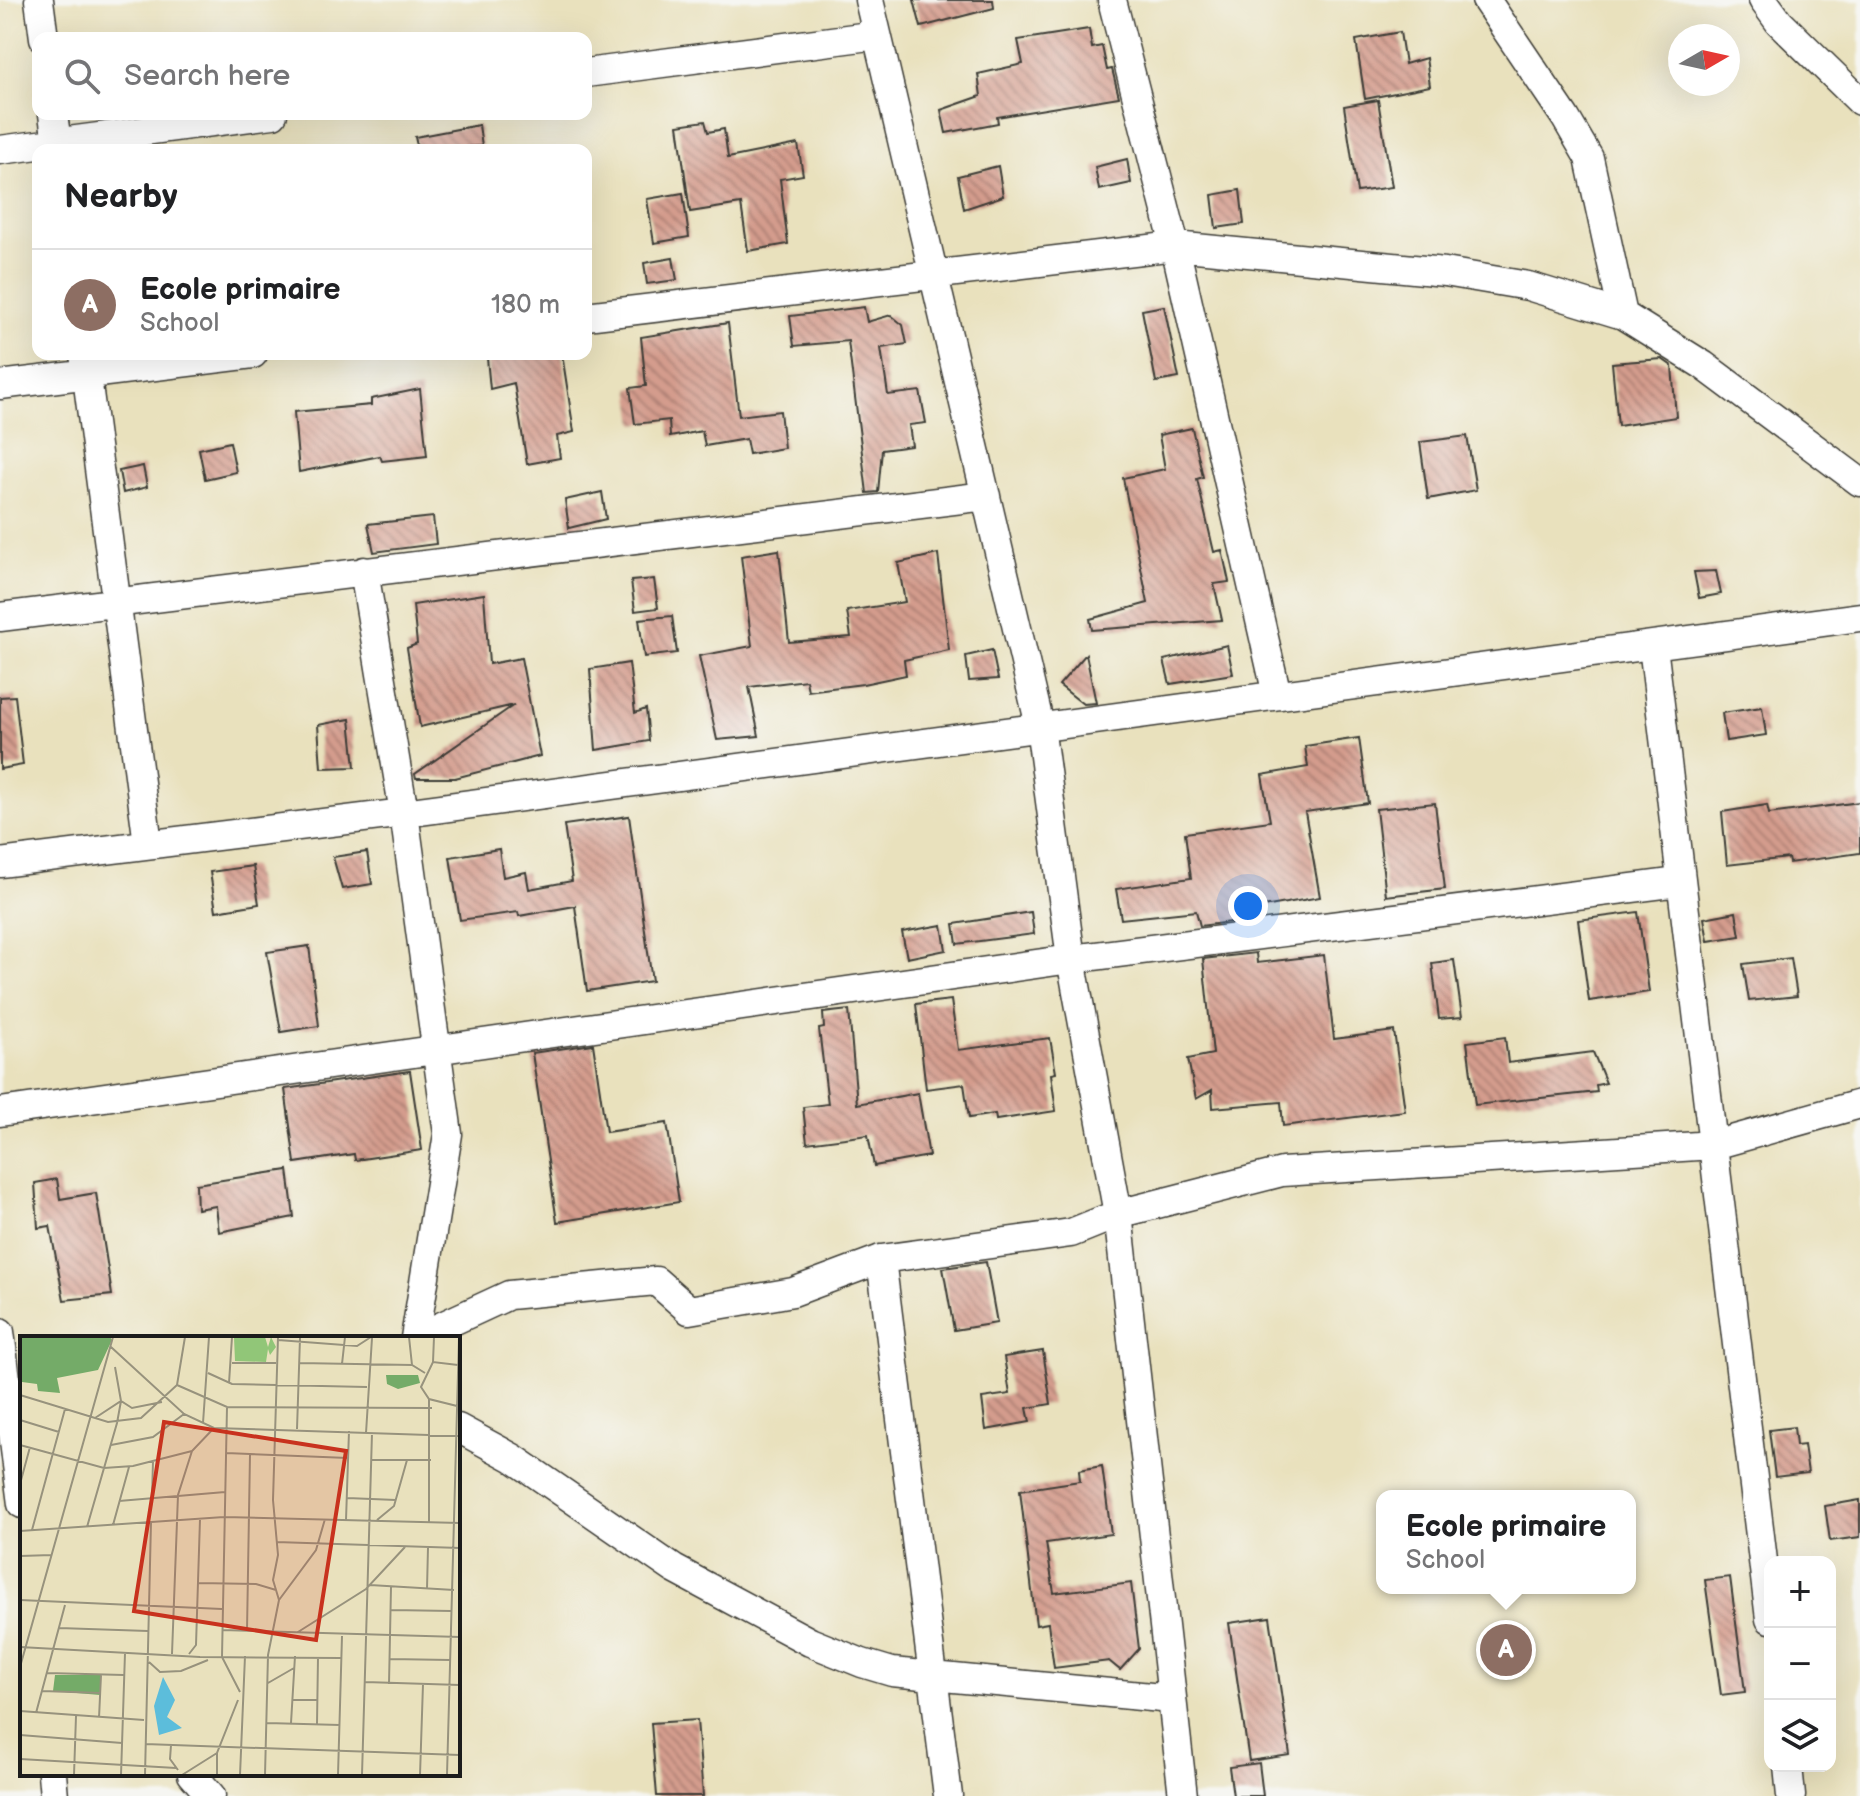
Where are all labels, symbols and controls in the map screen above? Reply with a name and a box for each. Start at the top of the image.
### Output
north arrow [1668,24,1740,96]
search box [32,32,592,120]
icon: search [60,54,104,98]
text: Search here [124,58,290,94]
text: Nearby [64,176,178,217]
text: Ecole primaire [140,272,341,308]
text: A [82,290,98,321]
text: 180 m [491,290,560,321]
text: School [140,308,219,339]
your location [1228,886,1268,926]
inset map [20,1336,460,1776]
popup [1376,1490,1636,1594]
text: Ecole primaire [1406,1509,1606,1545]
text: School [1406,1545,1485,1576]
map controls [1764,1556,1836,1772]
button: + [1764,1556,1836,1628]
pin: A [1480,1620,1532,1680]
button: − [1764,1628,1836,1700]
button: layers [1764,1700,1836,1772]

